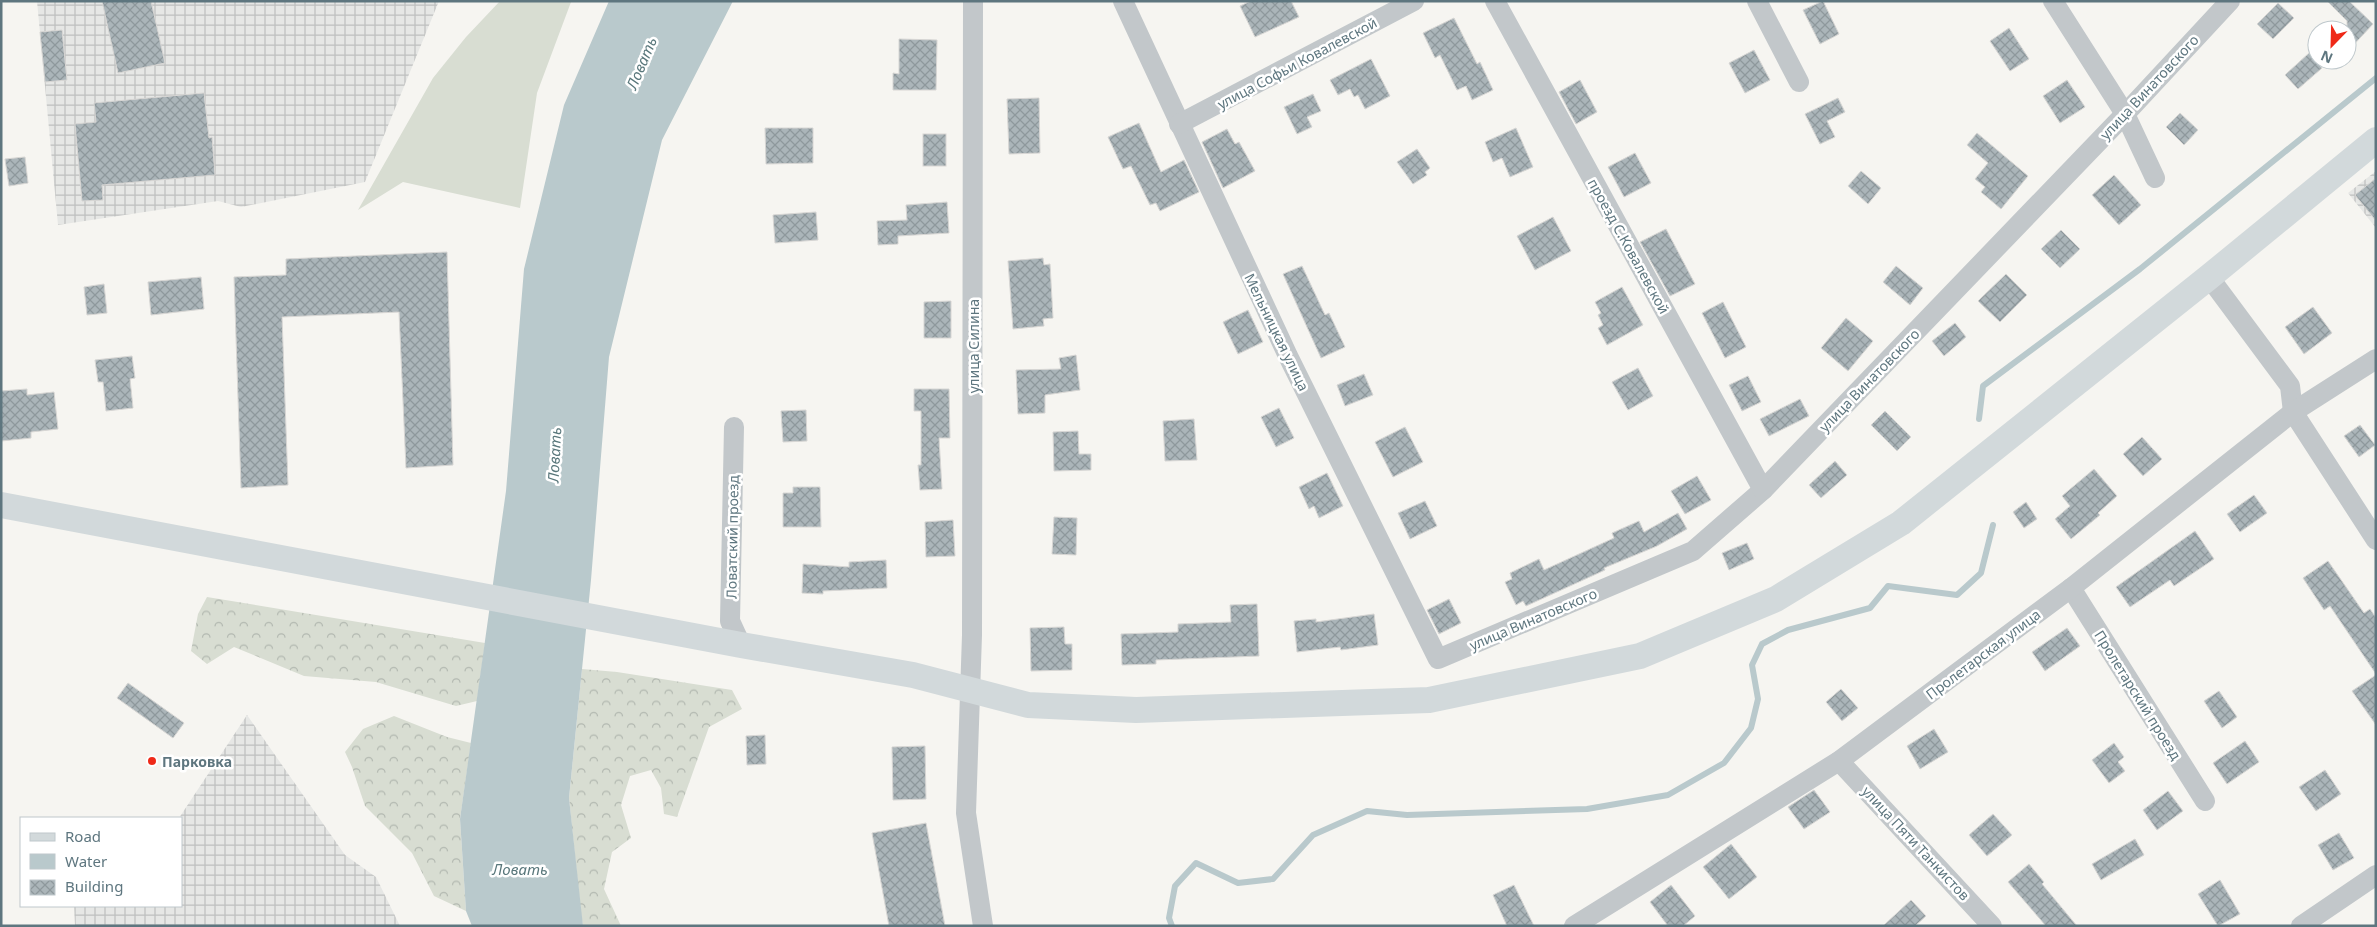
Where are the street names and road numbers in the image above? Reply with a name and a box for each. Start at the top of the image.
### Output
street label: улица Софьи Ковалевской [1214,13,1380,113]
street label: улица Винатовского [2095,31,2203,143]
street label: проезд С.Ковалевской [1584,175,1674,317]
street label: Мельницкая улица [1240,270,1314,394]
street label: улица Силина [964,299,983,393]
street label: улица Винатовского [1815,324,1923,436]
street label: Ловатский проезд [721,474,743,599]
street label: улица Винатовского [1466,584,1600,654]
street label: Пролетарская улица [1922,605,2044,703]
street label: Пролетарский проезд [2090,627,2186,764]
street label: улица Пяти Танкистов [1858,782,1974,904]

